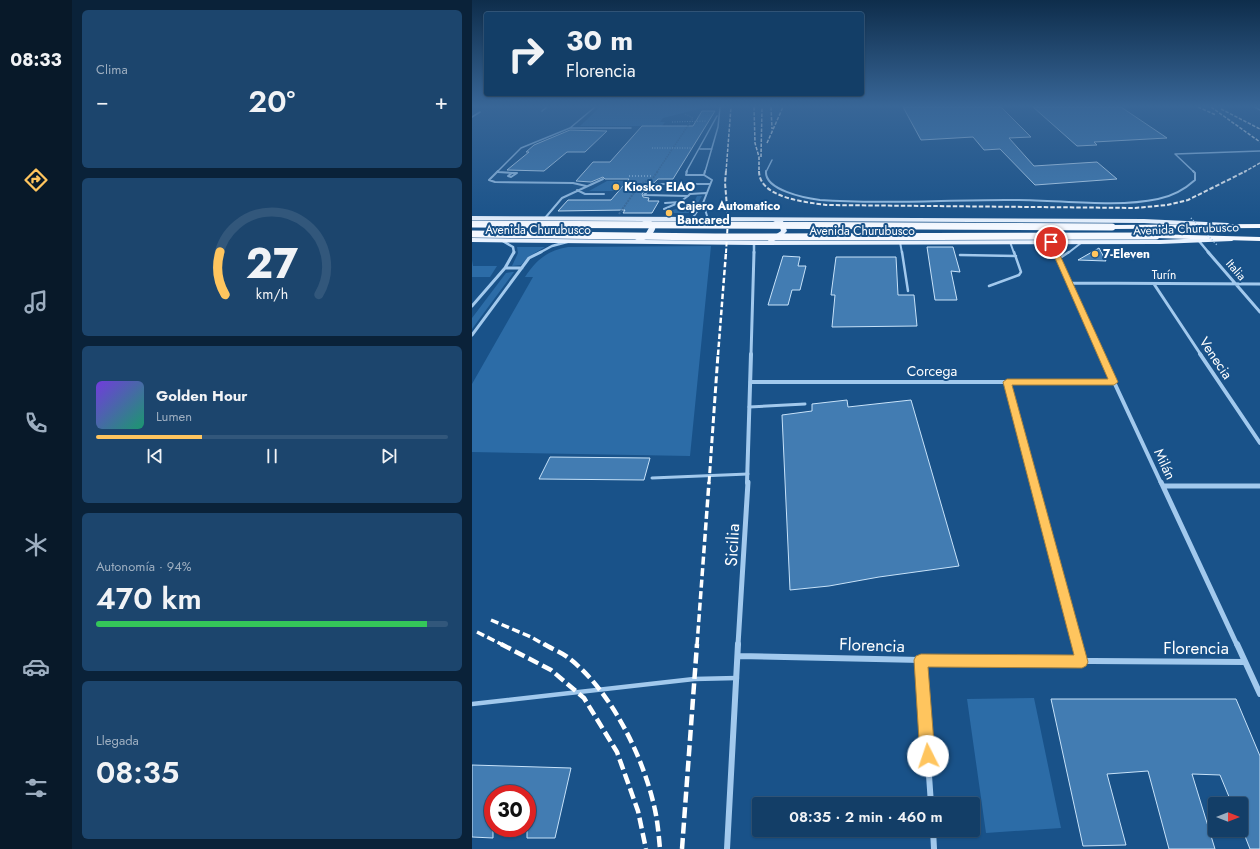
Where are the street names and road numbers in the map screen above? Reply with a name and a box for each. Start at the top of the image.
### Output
street label: Avenida Churubusco [1133,218,1240,240]
street label: Avenida Churubusco [485,221,591,239]
street label: Avenida Churubusco [809,222,915,240]
street label: Italia [1222,255,1251,285]
street label: Turín [1152,266,1176,284]
street label: Venecia [1195,333,1237,383]
street label: Corcega [907,361,957,381]
street label: Milán [1149,445,1181,483]
street label: Sicilia [719,523,745,567]
street label: Florencia [839,632,905,658]
street label: Florencia [1163,636,1229,660]

